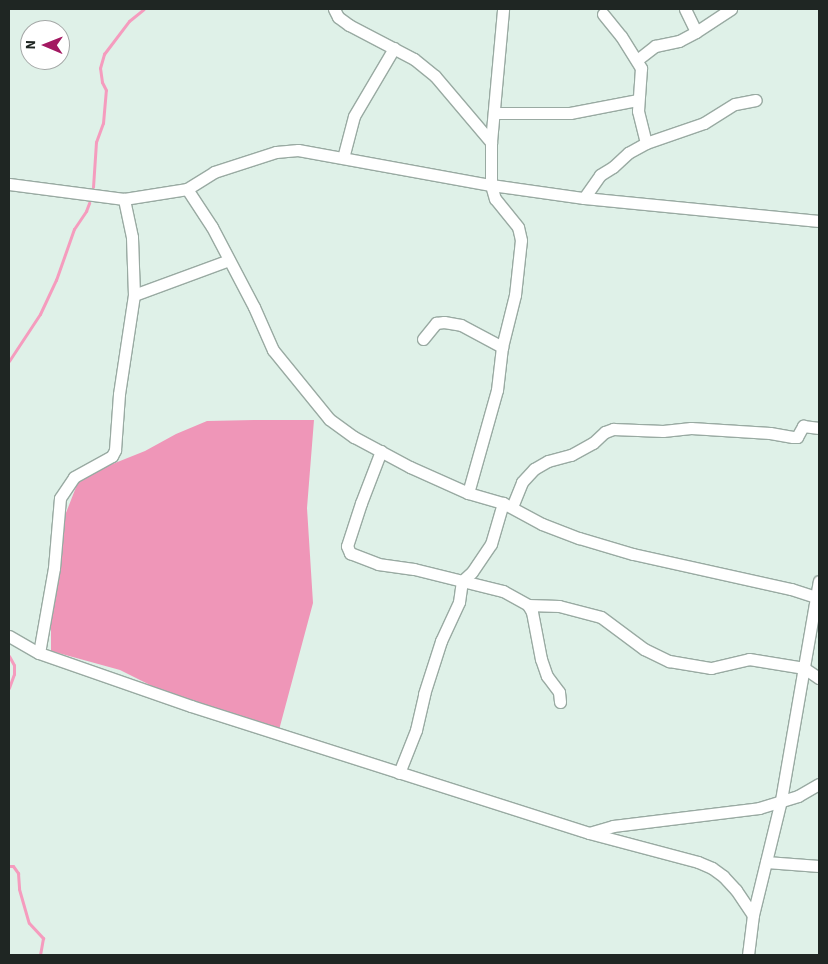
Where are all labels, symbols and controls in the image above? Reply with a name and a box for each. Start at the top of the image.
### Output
north arrow [20,20,70,70]
text: N [21,40,41,50]

